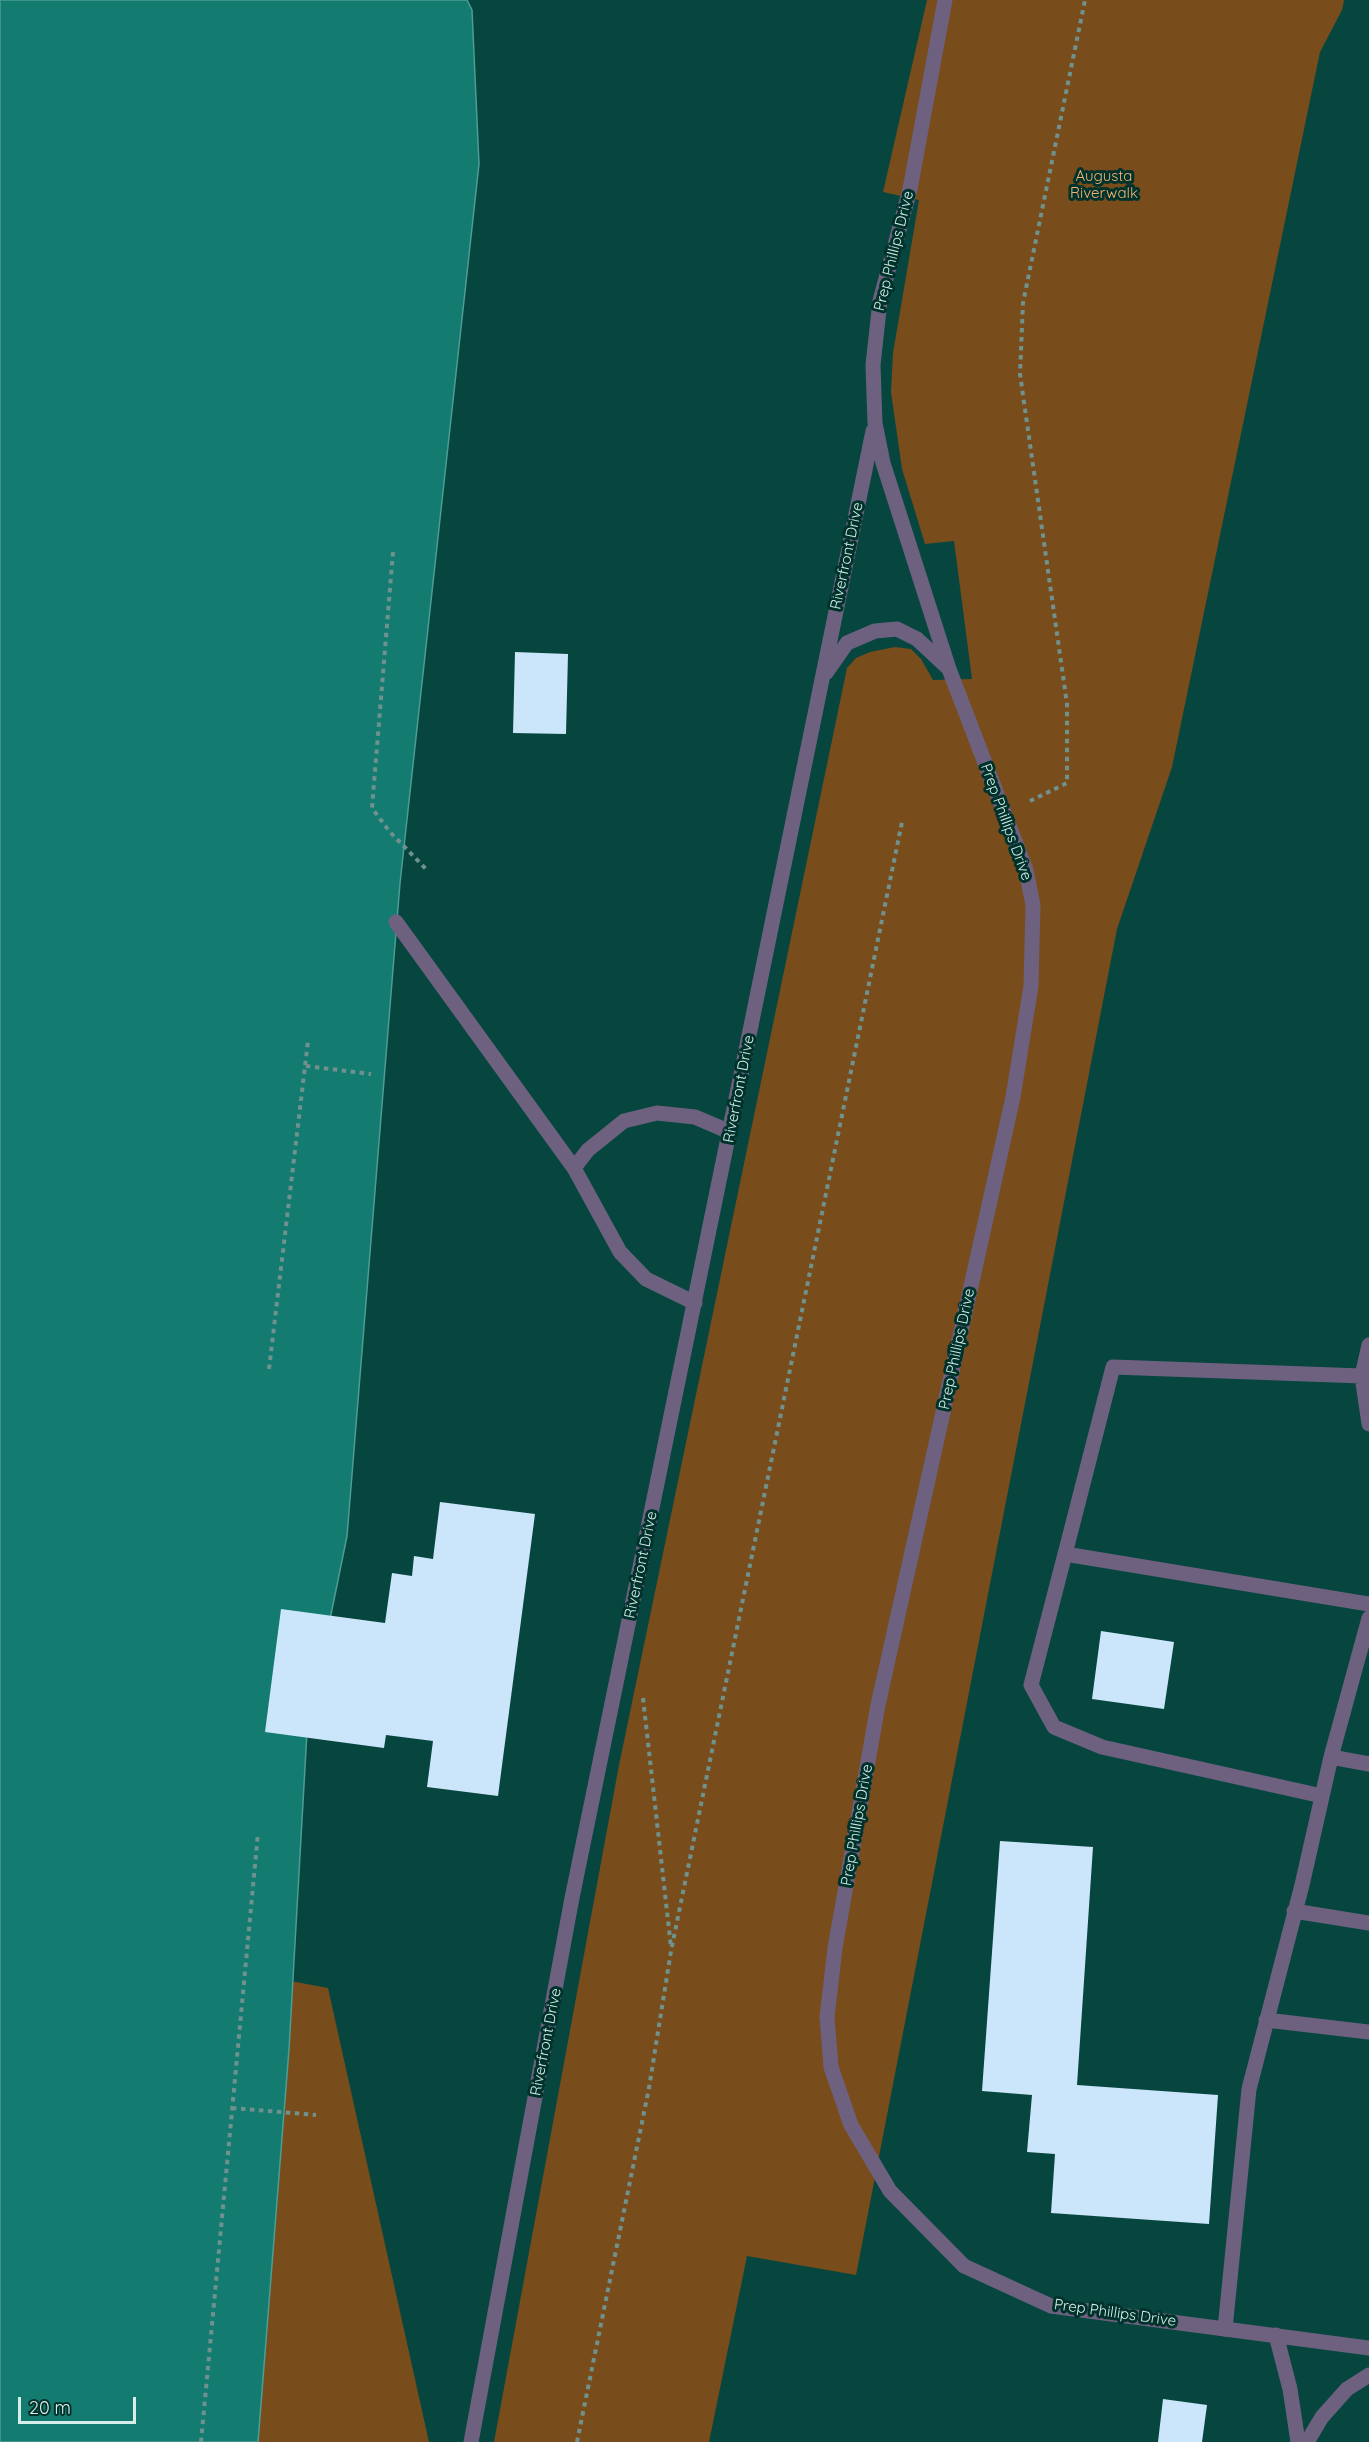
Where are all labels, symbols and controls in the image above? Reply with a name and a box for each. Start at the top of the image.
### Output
park label: Augusta Riverwalk [1070,167,1138,202]
street label: Prep Phillips Drive [870,189,918,313]
street label: Riverfront Drive [827,501,867,611]
street label: Prep Phillips Drive [976,761,1036,883]
street label: Riverfront Drive [720,1034,758,1144]
street label: Prep Phillips Drive [935,1287,979,1411]
street label: Riverfront Drive [621,1510,661,1620]
street label: Prep Phillips Drive [837,1763,877,1887]
street label: Riverfront Drive [527,1987,565,2097]
street label: Prep Phillips Drive [1053,2296,1177,2330]
scale bar [21,2385,140,2423]
text: 20 m [29,2396,71,2419]

